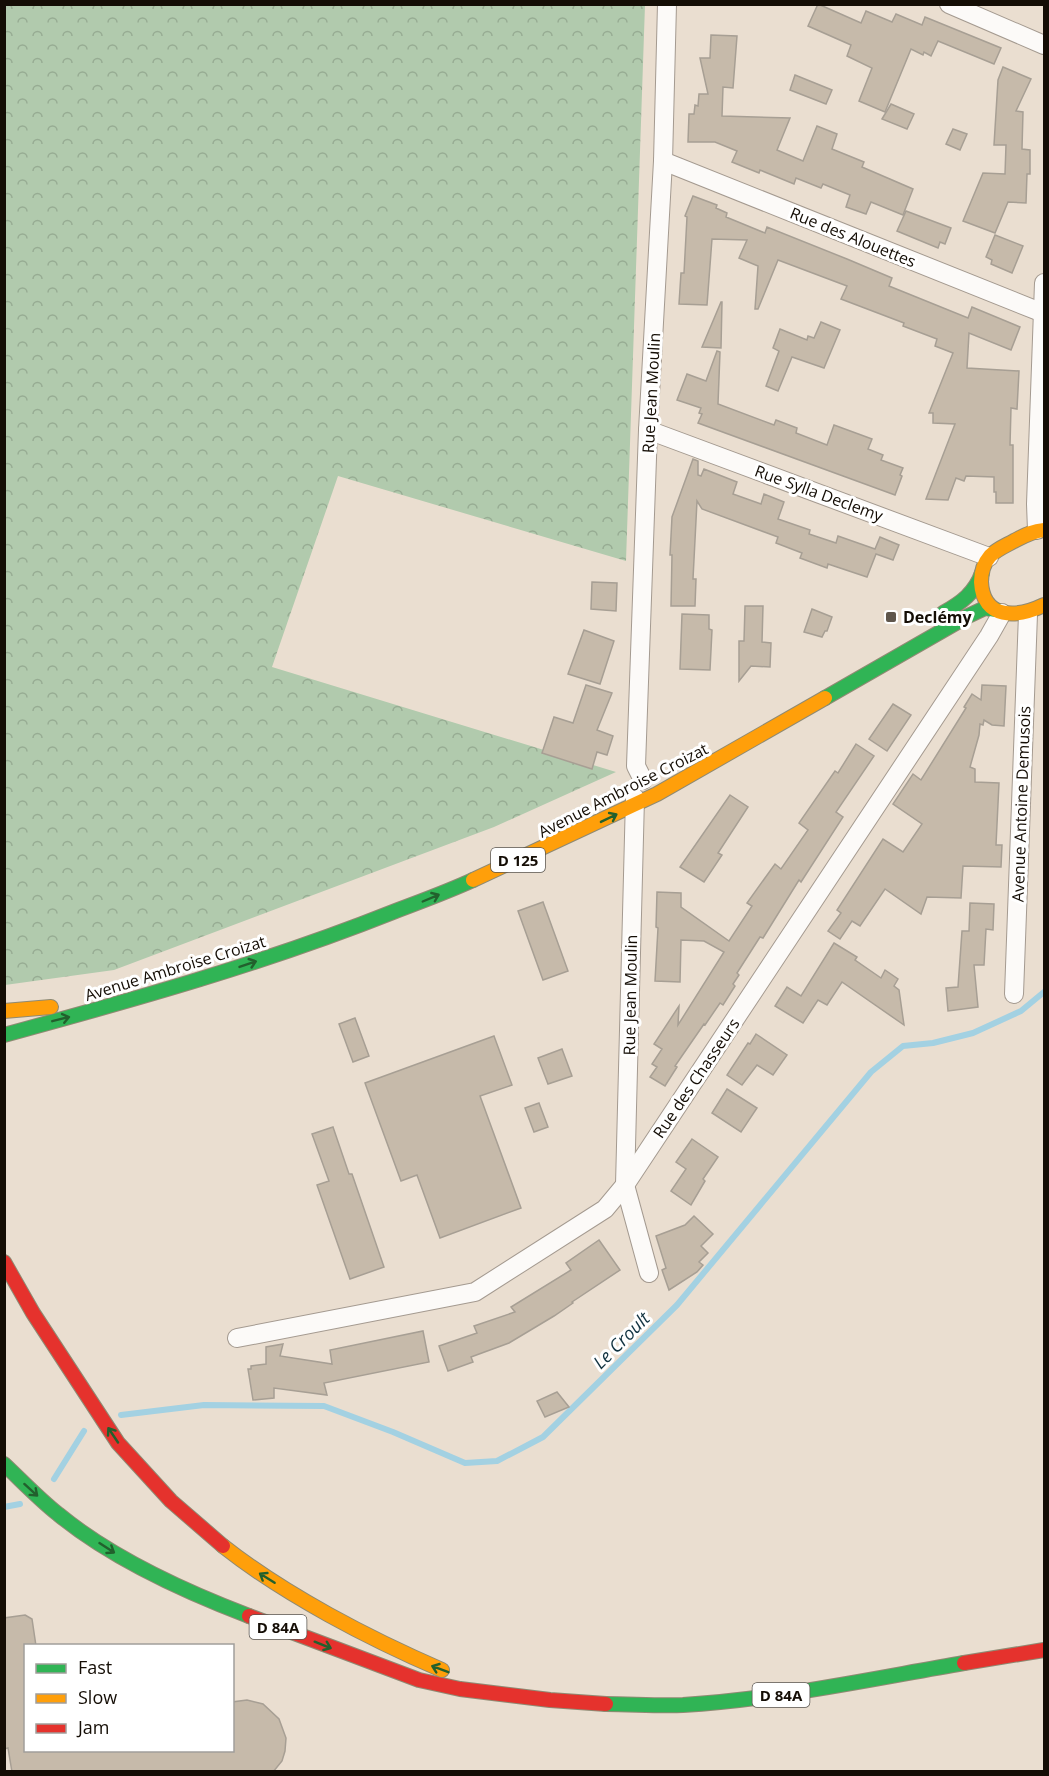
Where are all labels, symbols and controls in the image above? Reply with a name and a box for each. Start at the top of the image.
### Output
street label: Rue des Alouettes [787,202,919,272]
street label: Rue Jean Moulin [637,332,665,454]
street label: Rue Sylla Declemy [752,460,887,527]
place label: Declémy [903,606,973,628]
marker: Declémy [884,610,898,624]
street label: Avenue Antoine Demusois [1007,706,1035,902]
street label: Avenue Ambroise Croizat [534,737,712,842]
one-way arrow [599,811,617,823]
road number: D 125 [491,848,545,872]
one-way arrow [421,892,440,903]
street label: Avenue Ambroise Croizat [82,930,268,1006]
street label: Rue Jean Moulin [618,934,642,1056]
one-way arrow [238,958,257,969]
one-way arrow [51,1012,70,1024]
street label: Rue des Chasseurs [648,1014,744,1142]
water label: Le Croult [587,1306,655,1374]
one-way arrow [107,1428,119,1444]
one-way arrow [24,1483,39,1497]
one-way arrow [99,1542,116,1555]
one-way arrow [259,1572,276,1584]
road number: D 84A [250,1615,306,1639]
one-way arrow [313,1640,332,1651]
legend [24,1644,234,1752]
text: Fast [78,1655,112,1679]
one-way arrow [431,1663,449,1674]
road number: D 84A [752,1683,810,1707]
text: Slow [78,1685,117,1709]
text: Jam [76,1715,110,1739]

